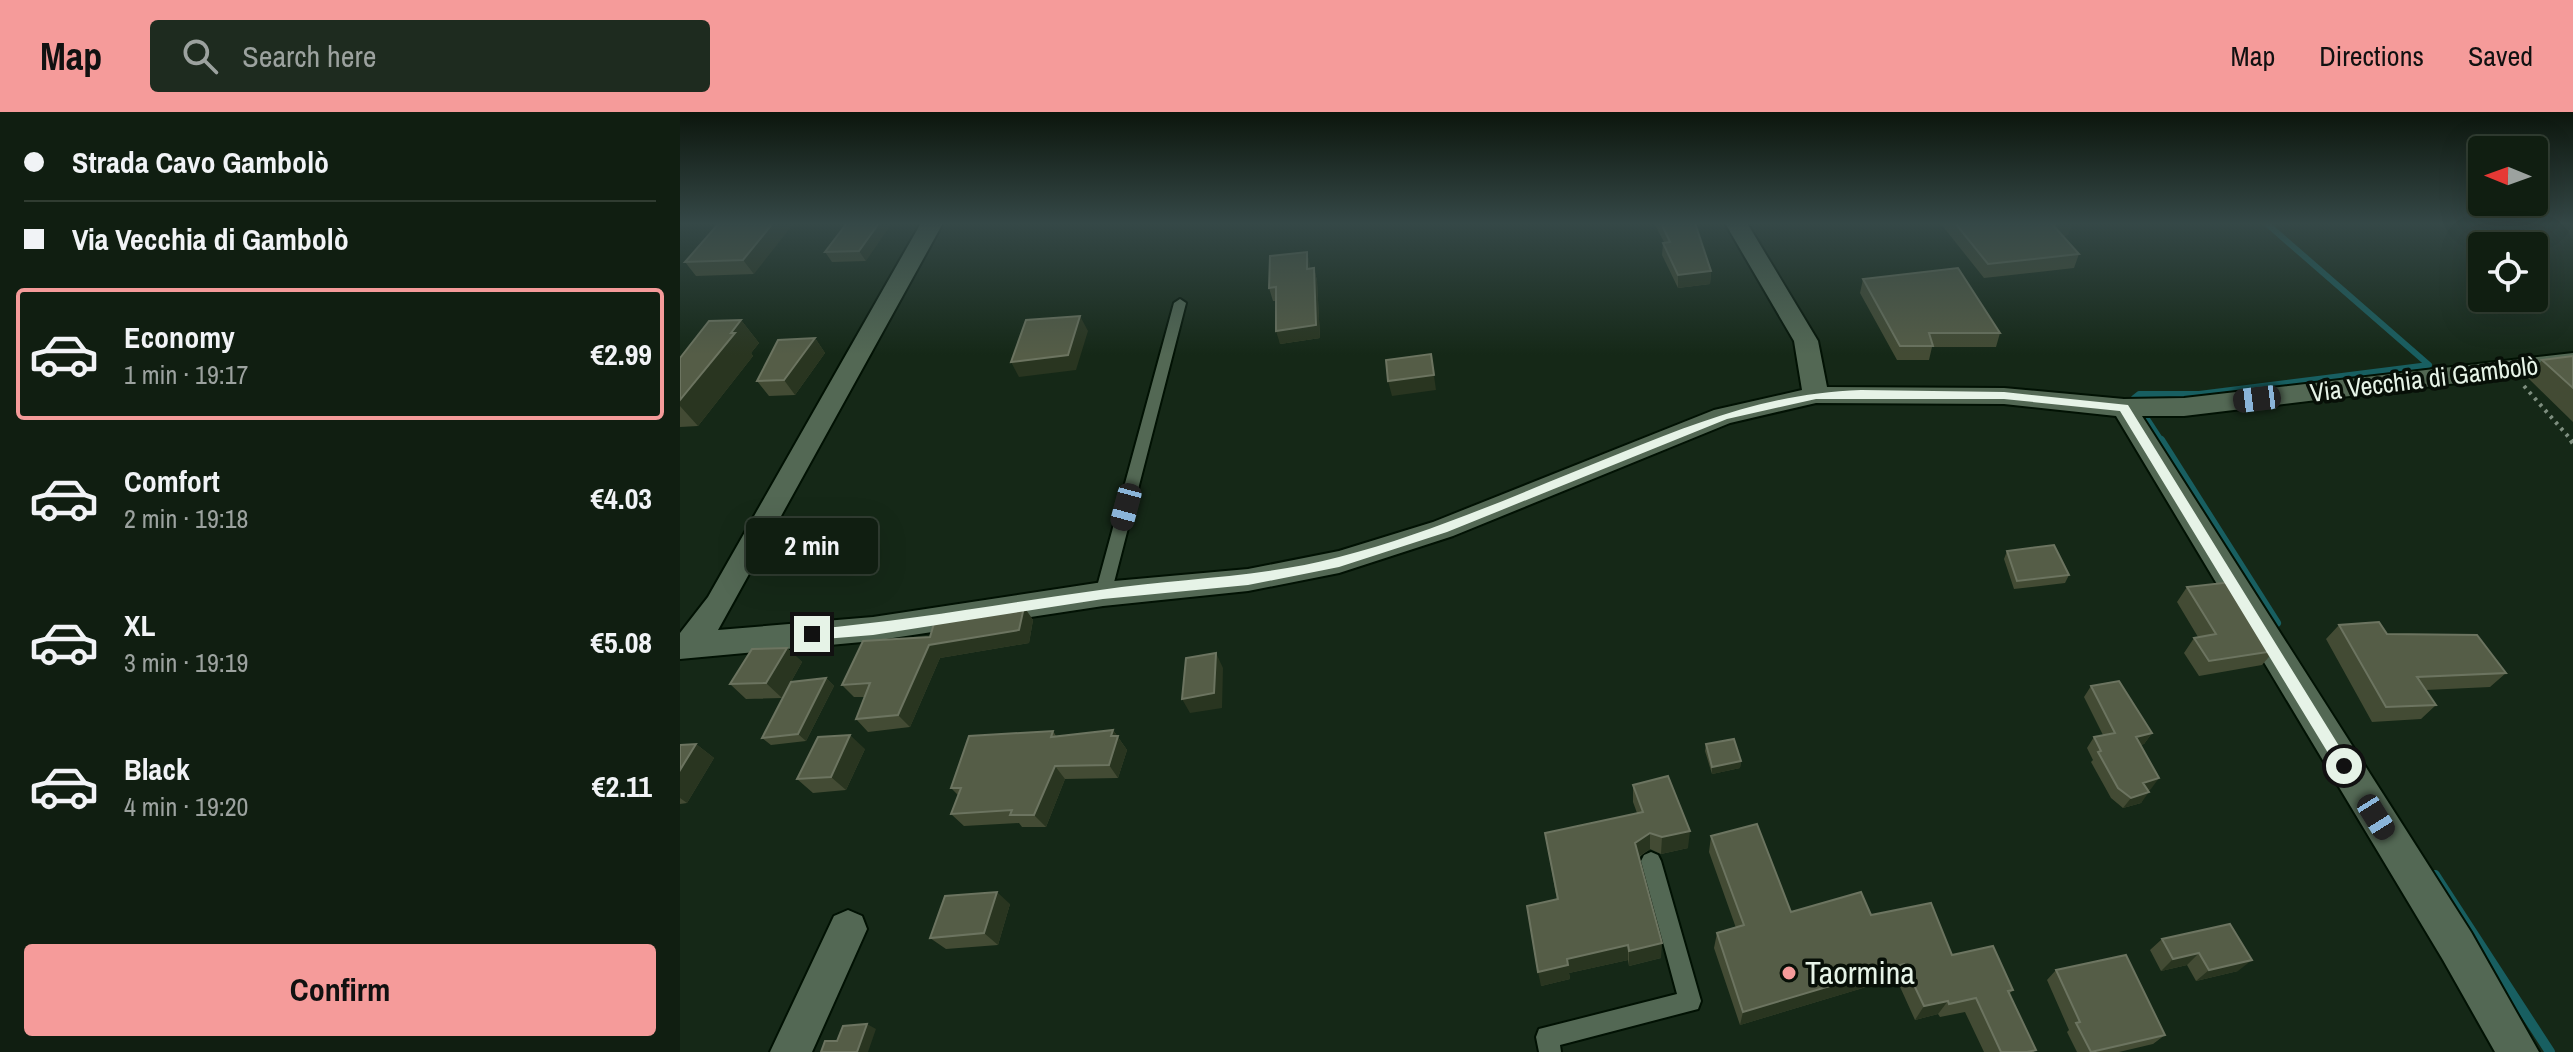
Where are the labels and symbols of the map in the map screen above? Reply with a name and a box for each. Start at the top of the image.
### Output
north arrow [2468,136,2548,216]
street label: Via Vecchia di Gambolò [2308,347,2540,410]
car [2232,384,2282,414]
car [1108,481,1144,533]
callout: 2 min [746,518,878,574]
route end [794,616,830,652]
route start [2326,748,2362,784]
car [2353,790,2399,844]
place label: Taormina [1805,951,1915,994]
marker: Taormina [1780,964,1798,982]

